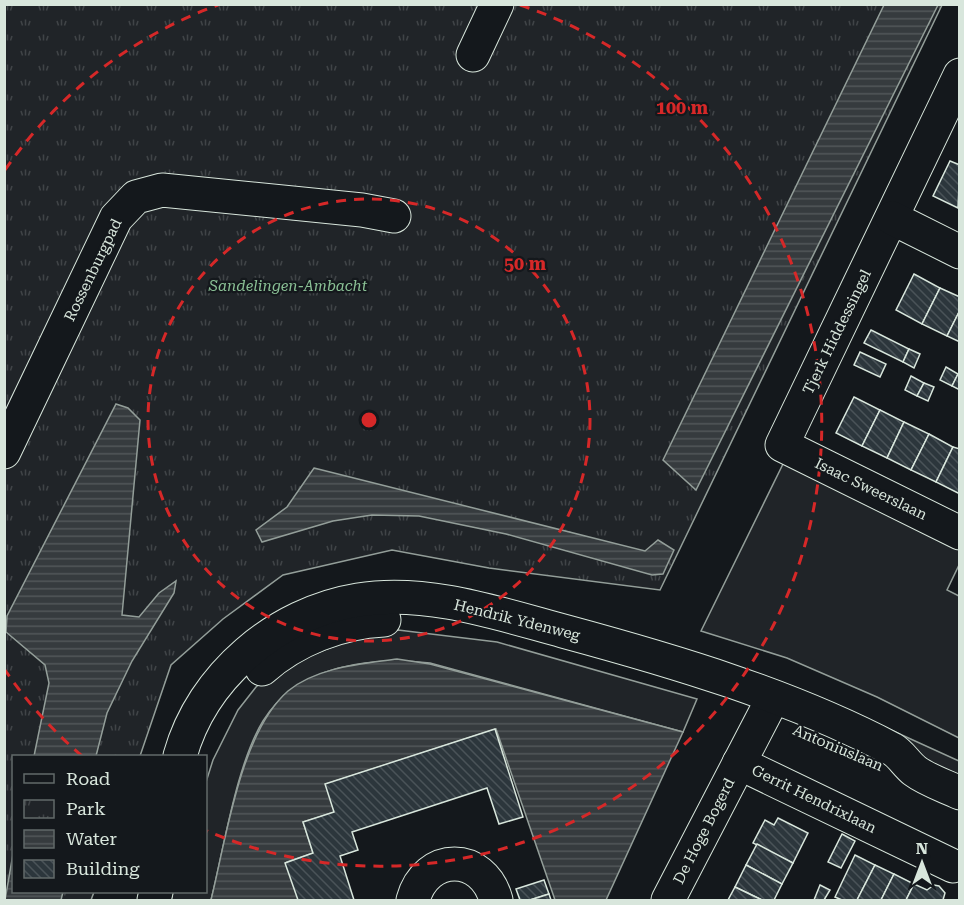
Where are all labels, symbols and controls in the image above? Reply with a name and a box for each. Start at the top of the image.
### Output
text: 100 m [656,97,709,118]
street label: Rossenburgpad [60,215,126,324]
text: 50 m [504,253,547,274]
street label: Tjerk Hiddessingel [799,266,875,397]
park label: Sandelingen-Ambacht [208,277,368,295]
centre of rings [359,410,379,430]
street label: Isaac Sweerslaan [812,454,930,524]
street label: Hendrik Ydenweg [452,596,582,645]
street label: Antoniuslaan [790,721,886,775]
legend [12,755,207,893]
street label: Gerrit Hendrixlaan [749,761,880,837]
text: Road [66,768,111,789]
street label: De Hoge Bogerd [670,775,739,887]
text: Park [66,798,106,819]
text: Water [66,828,117,849]
north arrow [892,833,952,893]
text: N [916,839,928,858]
text: Building [66,858,140,879]

